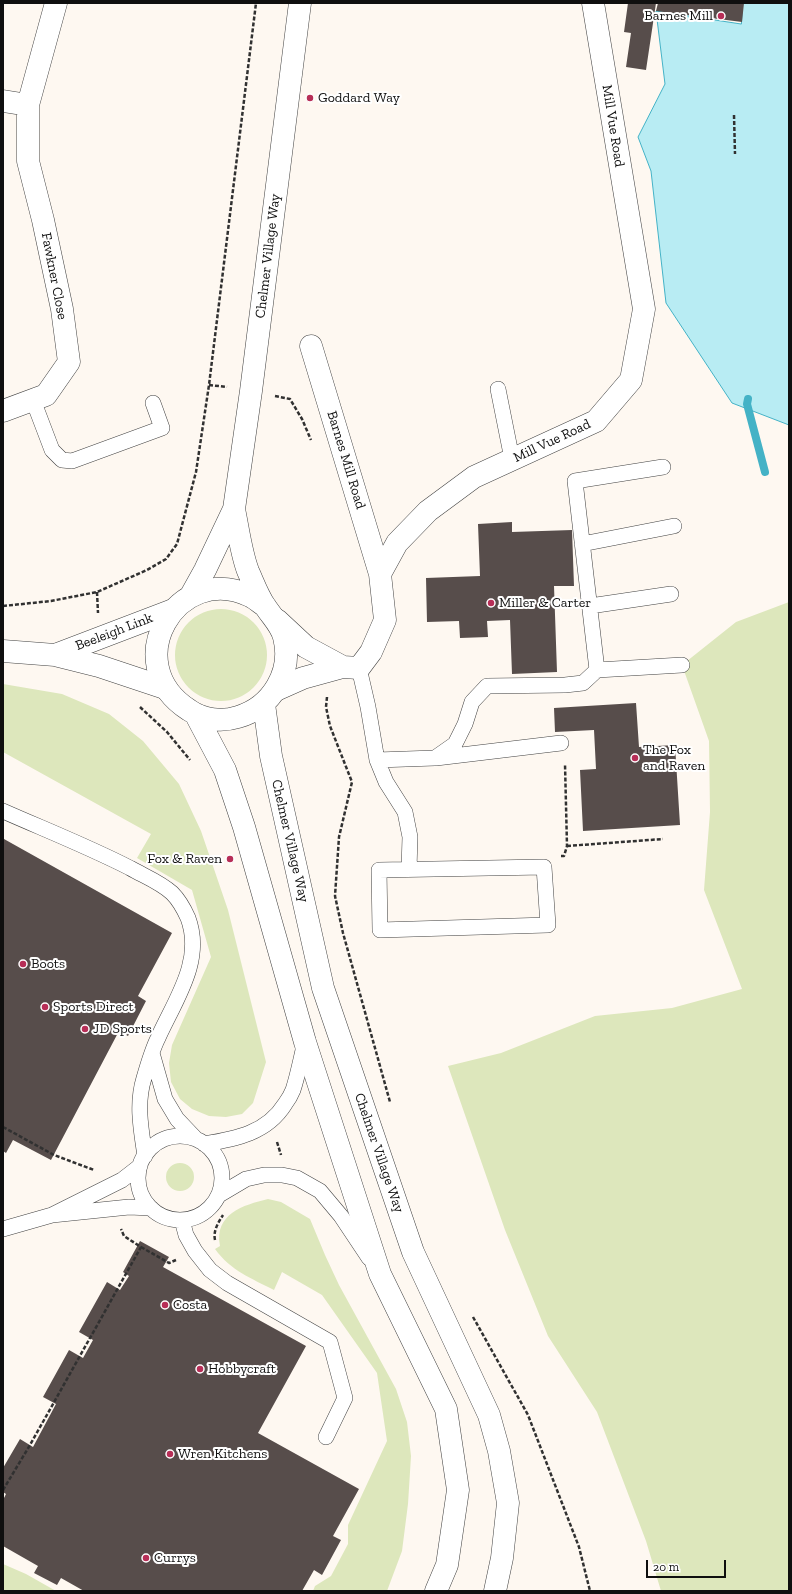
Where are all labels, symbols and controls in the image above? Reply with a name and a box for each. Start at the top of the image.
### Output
place label: Barnes Mill [644,8,713,24]
marker: Barnes Mill [716,11,726,21]
street label: Mill Vue Road [598,84,628,168]
place label: Goddard Way [318,90,400,106]
marker: Goddard Way [305,93,315,103]
street label: Chelmer Village Way [252,193,284,319]
street label: Fawkner Close [37,231,71,321]
street label: Barnes Mill Road [323,409,369,511]
street label: Mill Vue Road [511,416,593,466]
place label: Miller & Carter [499,595,591,611]
marker: Miller & Carter [486,598,496,608]
street label: Beeleigh Link [73,610,155,654]
place label: The Fox and Raven [643,742,705,774]
marker: The Fox and Raven [630,753,640,763]
street label: Chelmer Village Way [268,778,312,904]
place label: Fox & Raven [147,851,222,867]
marker: Fox & Raven [225,854,235,864]
place label: Boots [31,956,65,972]
marker: Boots [18,959,28,969]
place label: Sports Direct [53,999,134,1015]
marker: Sports Direct [40,1002,50,1012]
place label: JD Sports [93,1021,152,1037]
marker: JD Sports [80,1024,90,1034]
street label: Chelmer Village Way [351,1091,407,1215]
place label: Costa [173,1297,207,1313]
marker: Costa [160,1300,170,1310]
place label: Hobbycraft [208,1361,276,1377]
marker: Hobbycraft [195,1364,205,1374]
place label: Wren Kitchens [178,1446,267,1462]
marker: Wren Kitchens [165,1449,175,1459]
place label: Currys [154,1550,196,1566]
scale bar [648,1552,728,1578]
marker: Currys [141,1553,151,1563]
text: 20 m [653,1560,679,1574]

